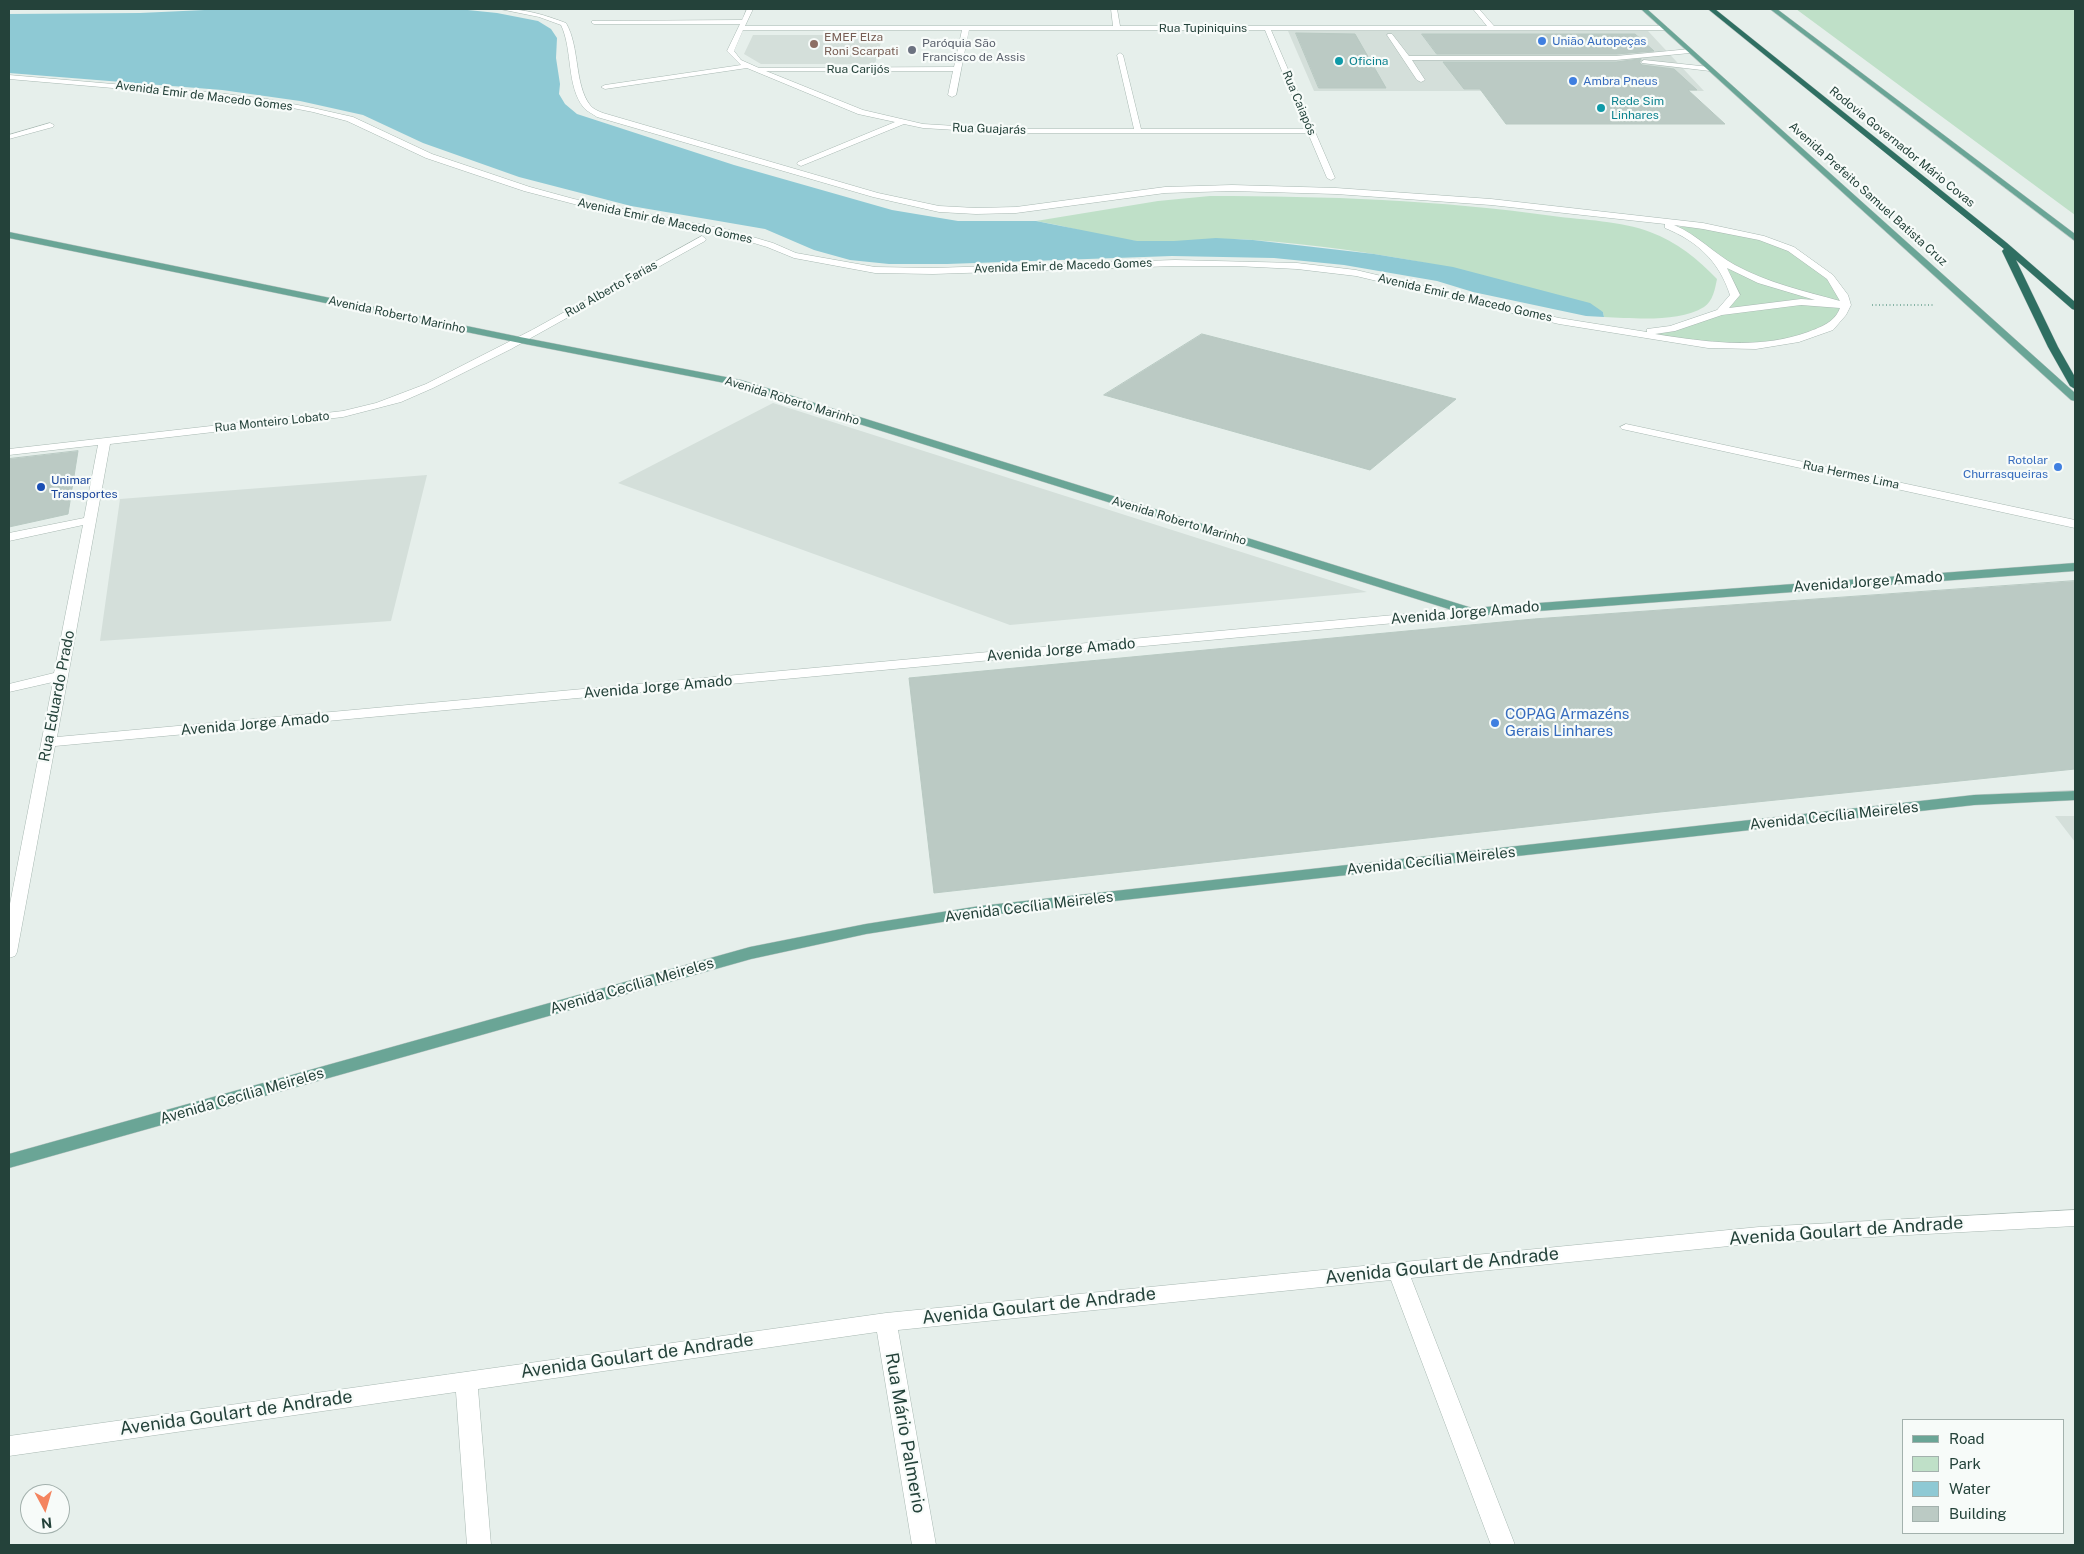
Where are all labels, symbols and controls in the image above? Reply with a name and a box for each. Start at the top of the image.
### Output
street label: Rua Tupiniquins [1159,21,1247,35]
place label: EMEF Elza Roni Scarpati [824,30,898,58]
place label: União Autopeças [1552,34,1646,48]
marker: União Autopeças [1536,35,1548,47]
place label: Paróquia São Francisco de Assis [922,36,1025,64]
marker: EMEF Elza Roni Scarpati [808,38,820,50]
marker: Paróquia São Francisco de Assis [906,44,918,56]
place label: Oficina [1349,54,1388,68]
marker: Oficina [1333,55,1345,67]
street label: Rua Carijós [827,62,889,76]
street label: Rua Caiapós [1279,68,1319,138]
place label: Ambra Pneus [1583,74,1657,88]
marker: Ambra Pneus [1567,75,1579,87]
street label: Avenida Emir de Macedo Gomes [115,78,293,114]
street label: Rodovia Governador Mário Covas [1826,84,1978,210]
place label: Rede Sim Linhares [1611,94,1664,122]
marker: Rede Sim Linhares [1595,102,1607,114]
street label: Avenida Prefeito Samuel Batista Cruz [1786,119,1950,269]
street label: Rua Guajarás [952,121,1026,137]
street label: Avenida Emir de Macedo Gomes [576,195,754,247]
street label: Avenida Emir de Macedo Gomes [974,256,1152,276]
street label: Rua Alberto Farias [562,258,660,320]
street label: Avenida Emir de Macedo Gomes [1376,271,1554,325]
street label: Avenida Roberto Marinho [327,293,467,337]
street label: Avenida Roberto Marinho [723,374,861,428]
street label: Rua Monteiro Lobato [214,409,330,435]
place label: Rotolar Churrasqueiras [1963,453,2048,481]
street label: Rua Hermes Lima [1801,458,1901,492]
marker: Rotolar Churrasqueiras [2052,461,2064,473]
place label: Unimar Transportes [51,473,118,501]
marker: Unimar Transportes [35,481,47,493]
street label: Avenida Roberto Marinho [1110,494,1248,548]
street label: Avenida Jorge Amado [1793,568,1943,596]
street label: Avenida Jorge Amado [1390,598,1540,628]
street label: Rua Eduardo Prado [35,629,79,763]
street label: Avenida Jorge Amado [986,635,1136,665]
street label: Avenida Jorge Amado [583,672,733,702]
place label: COPAG Armazéns Gerais Linhares [1505,705,1629,740]
street label: Avenida Jorge Amado [180,709,330,739]
marker: COPAG Armazéns Gerais Linhares [1489,717,1501,729]
street label: Avenida Cecília Meireles [1749,798,1919,834]
street label: Avenida Cecília Meireles [1346,843,1516,879]
street label: Avenida Cecília Meireles [944,888,1114,926]
street label: Avenida Cecília Meireles [548,954,716,1018]
street label: Avenida Cecília Meireles [158,1064,326,1128]
street label: Avenida Goulart de Andrade [1728,1212,1964,1250]
street label: Avenida Goulart de Andrade [1324,1243,1560,1289]
street label: Avenida Goulart de Andrade [921,1283,1157,1329]
street label: Avenida Goulart de Andrade [519,1329,755,1383]
street label: Rua Mário Palmerio [880,1351,930,1515]
street label: Avenida Goulart de Andrade [118,1386,354,1440]
legend [1902,1419,2064,1534]
text: Road [1949,1430,1985,1447]
text: Park [1949,1455,1981,1472]
text: Water [1949,1480,1991,1497]
north arrow [20,1484,70,1534]
text: Building [1949,1505,2007,1522]
text: N [40,1514,53,1531]

